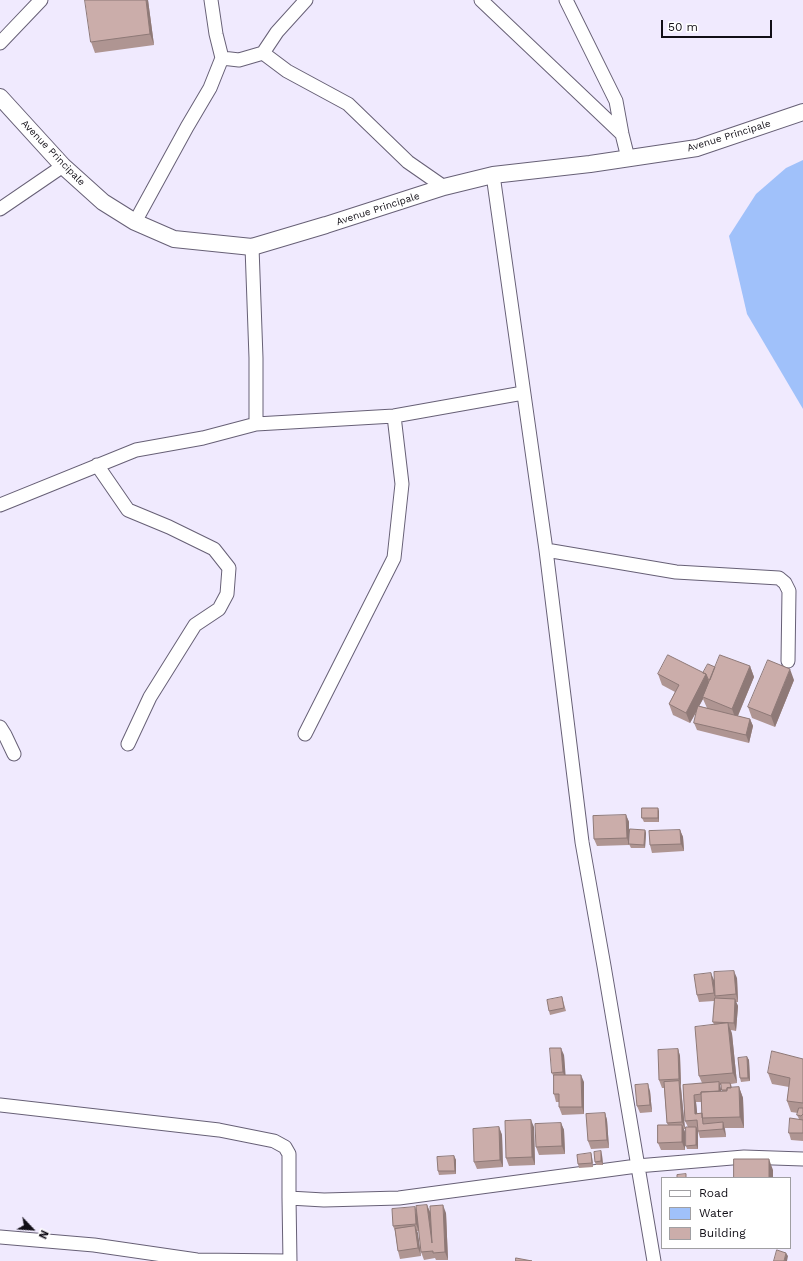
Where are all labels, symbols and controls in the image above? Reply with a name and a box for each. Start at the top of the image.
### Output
scale bar [663,12,774,38]
text: 50 m [668,20,698,34]
street label: Avenue Principale [19,118,87,188]
street label: Avenue Principale [686,118,772,154]
street label: Avenue Principale [335,190,421,228]
legend [661,1177,791,1249]
text: Road [699,1186,728,1200]
text: Water [699,1206,733,1220]
north arrow [12,1209,52,1249]
text: Building [699,1226,746,1240]
text: N [36,1228,51,1241]

